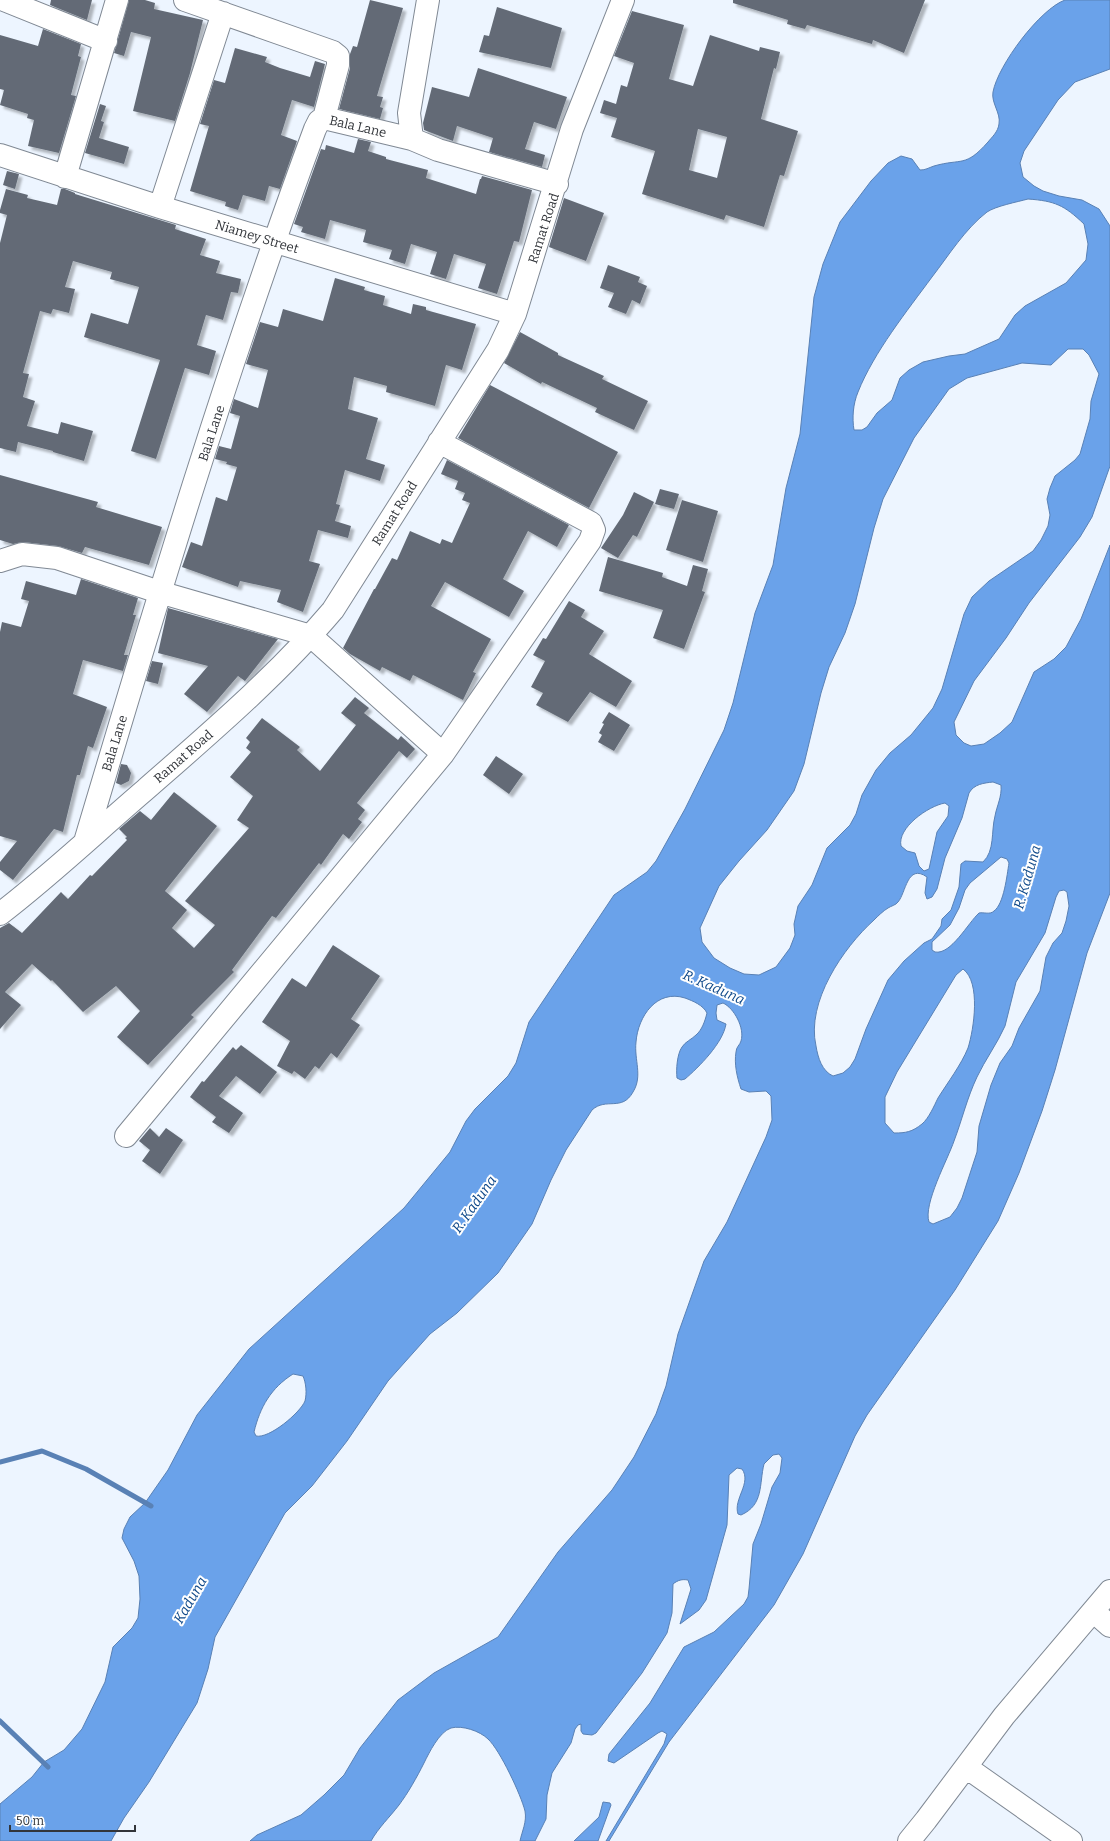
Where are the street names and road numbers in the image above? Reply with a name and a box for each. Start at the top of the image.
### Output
street label: Bala Lane [328,113,388,140]
street label: Ramat Road [525,191,562,265]
street label: Niamey Street [213,217,301,256]
street label: Bala Lane [195,403,228,463]
street label: Ramat Road [369,478,420,548]
street label: Bala Lane [99,713,130,773]
street label: Ramat Road [151,727,216,786]

